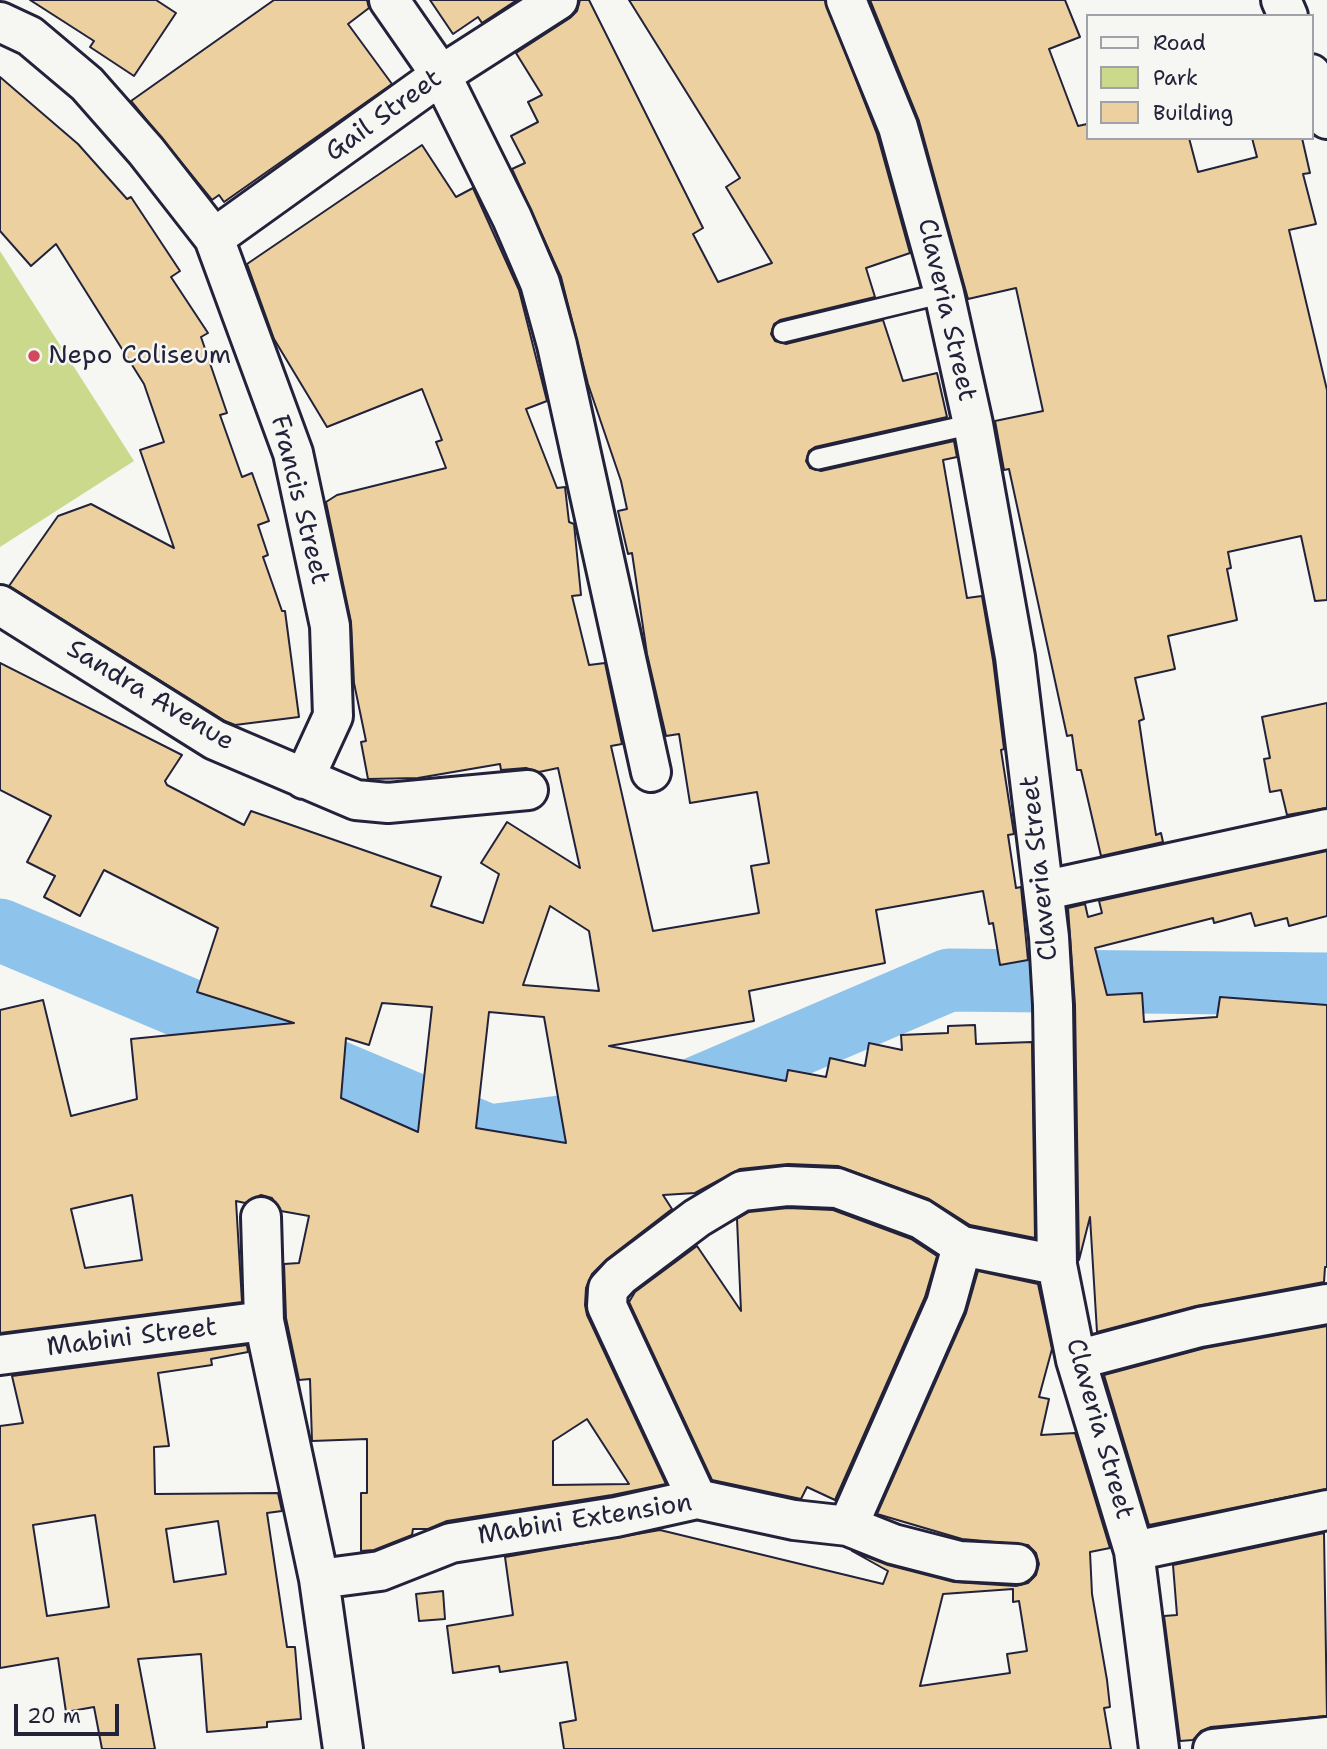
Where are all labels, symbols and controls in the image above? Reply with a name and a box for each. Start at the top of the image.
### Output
legend [1086,14,1313,140]
text: Road [1153,29,1206,57]
street label: Gail Street [320,63,448,169]
text: Park [1153,64,1198,92]
text: Building [1153,99,1233,127]
street label: Claveria Street [910,216,982,404]
place label: Nepo Coliseum [48,340,231,372]
marker: Nepo Coliseum [26,348,42,364]
street label: Francis Street [263,412,335,588]
street label: Sandra Avenue [61,634,239,758]
street label: Claveria Street [1015,774,1065,962]
street label: Mabini Street [45,1312,219,1364]
street label: Claveria Street [1058,1335,1140,1523]
street label: Mabini Extension [476,1488,694,1552]
scale bar [18,1690,122,1734]
text: 20 m [27,1702,81,1730]

